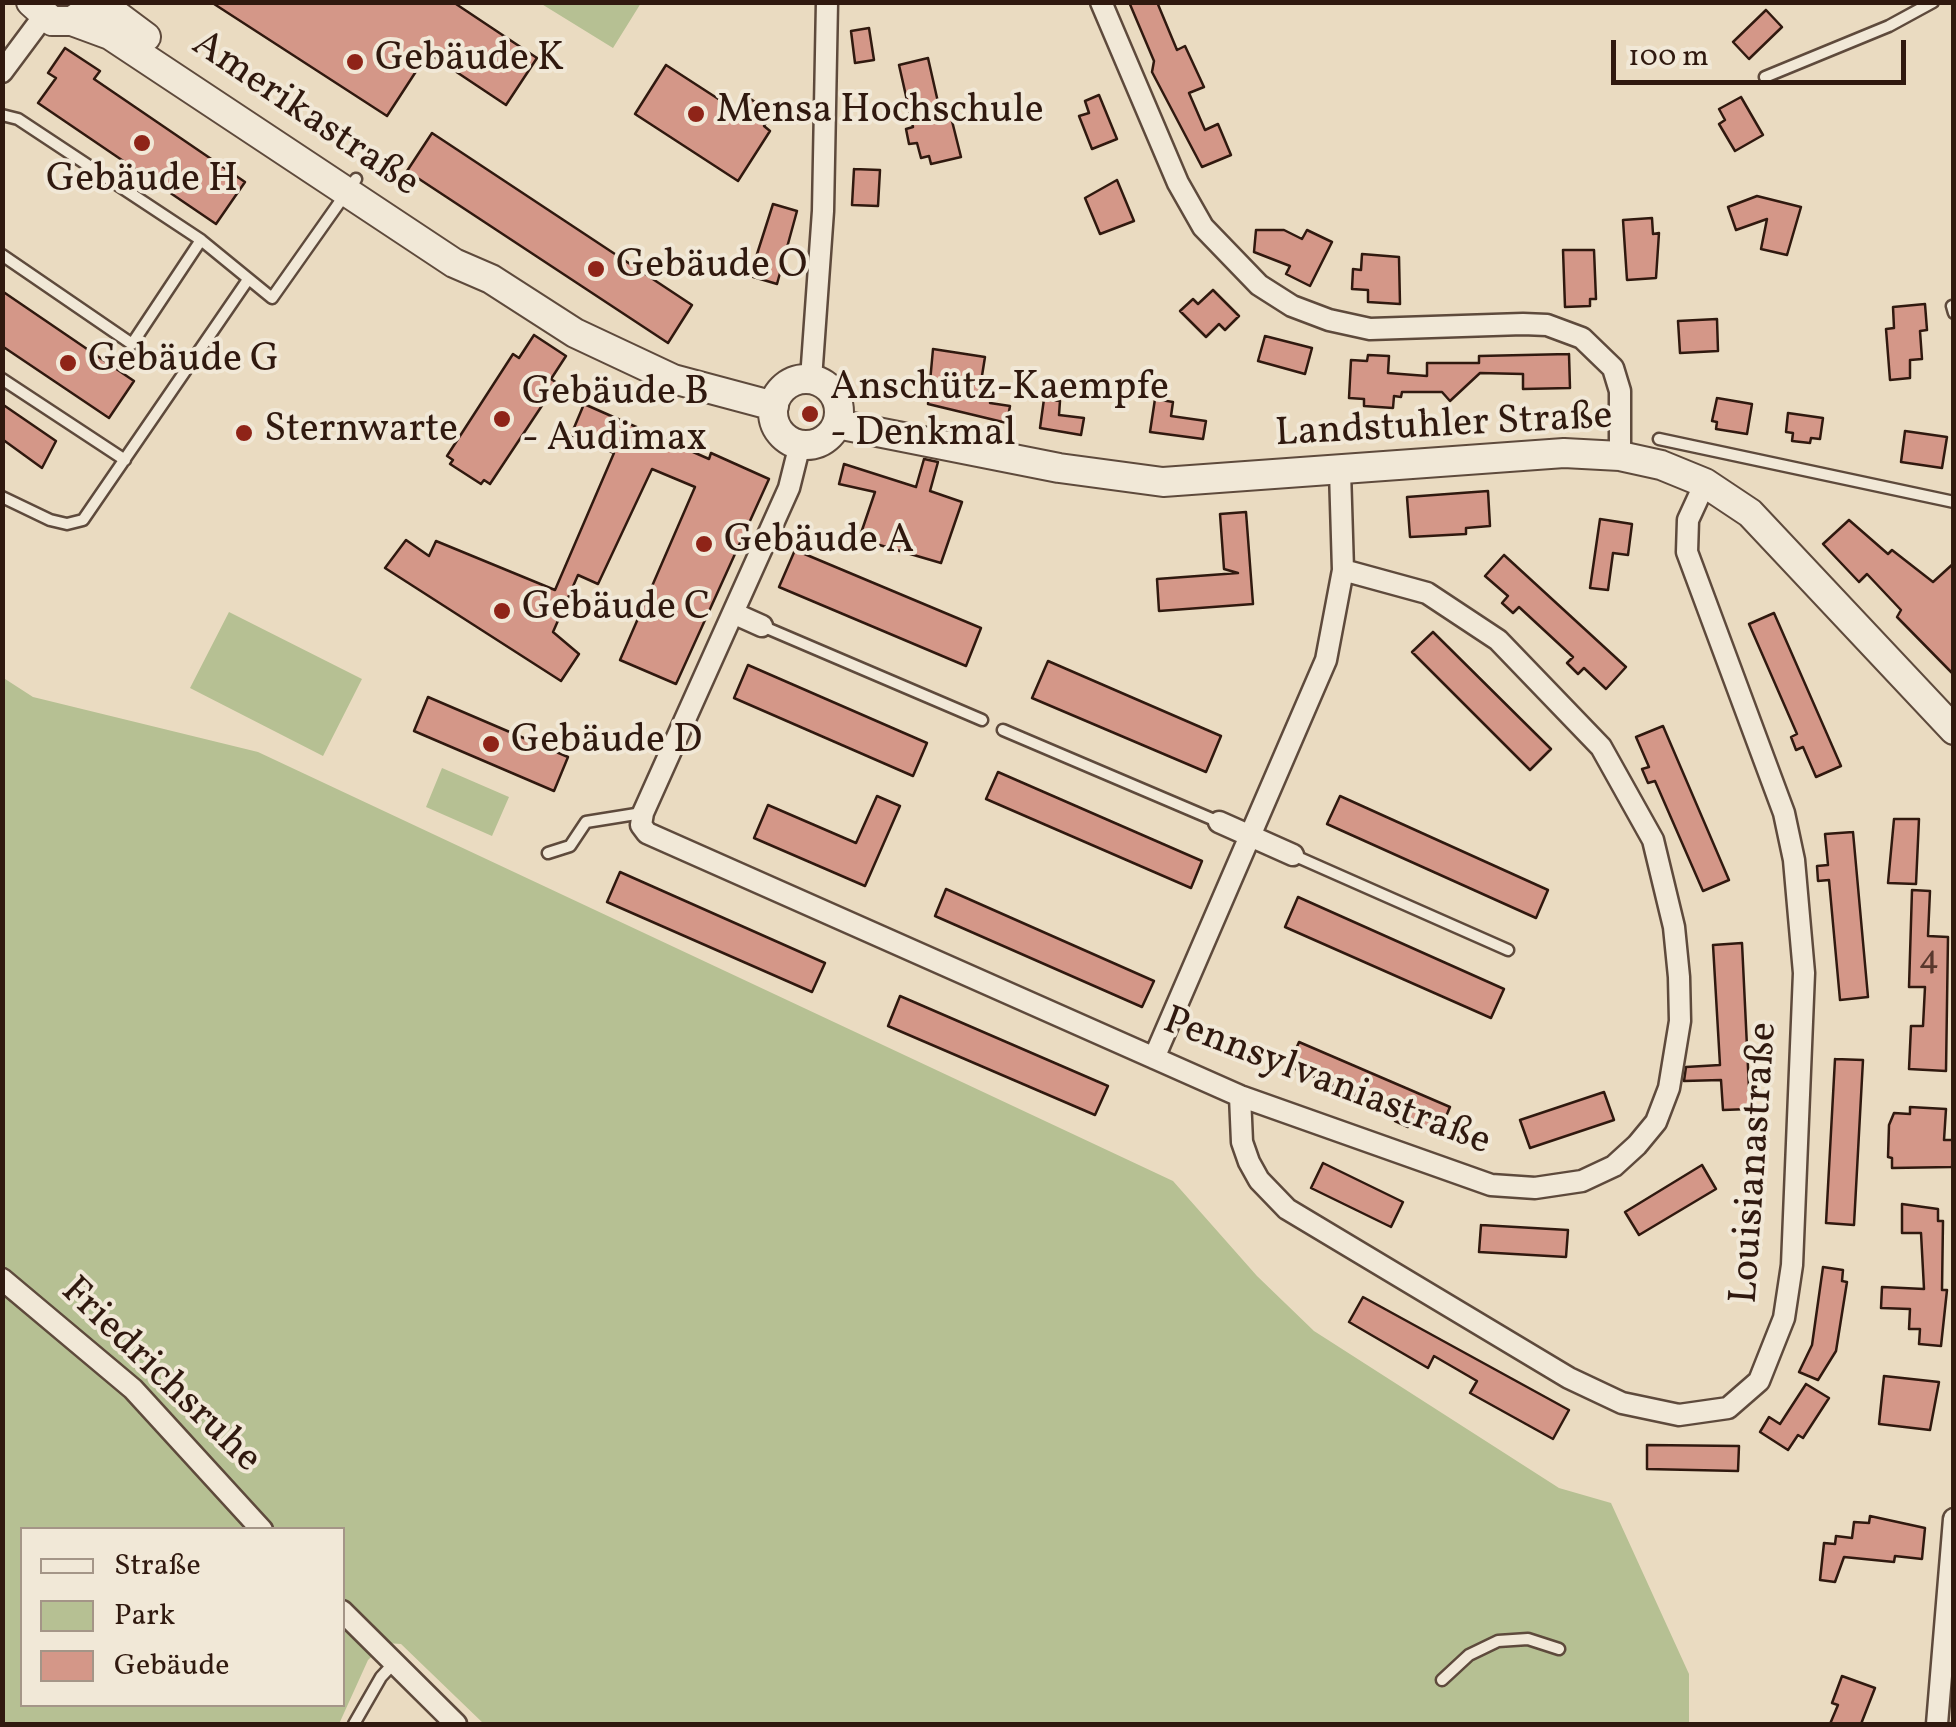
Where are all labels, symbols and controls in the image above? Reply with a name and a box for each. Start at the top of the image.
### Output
scale bar [1616,20,1911,82]
street label: Amerikastraße [181,22,427,210]
text: 100 m [1628,36,1709,78]
place label: Gebäude K [375,38,564,86]
marker: Gebäude K [344,51,366,73]
place label: Mensa Hochschule [716,90,1044,138]
marker: Mensa Hochschule [685,103,707,125]
marker: Gebäude H [131,132,153,154]
place label: Gebäude H [46,159,238,207]
place label: Gebäude O [616,245,807,293]
marker: Gebäude O [585,258,607,280]
place label: Gebäude G [88,339,279,387]
marker: Gebäude G [57,352,79,374]
place label: Anschütz-Kaempfe - Denkmal [830,367,1169,461]
place label: Gebäude B - Audimax [522,372,709,466]
street label: Landstuhler Straße [1274,395,1614,461]
marker: Anschütz-Kaempfe - Denkmal [799,403,821,425]
marker: Gebäude B - Audimax [491,408,513,430]
place label: Sternwarte [264,409,458,457]
marker: Sternwarte [233,422,255,444]
place label: Gebäude A [724,520,914,568]
marker: Gebäude A [693,533,715,555]
place label: Gebäude C [522,587,710,635]
marker: Gebäude C [491,600,513,622]
place label: Gebäude D [511,720,702,768]
marker: Gebäude D [480,733,502,755]
house number: 4 [1919,941,1939,983]
street label: Pennsylvaniastraße [1156,999,1496,1169]
street label: Louisianastraße [1723,1021,1791,1305]
street label: Friedrichsruhe [49,1269,269,1485]
legend [20,1527,345,1707]
text: Straße [114,1545,201,1587]
text: Park [114,1595,175,1637]
text: Gebäude [114,1645,230,1687]

